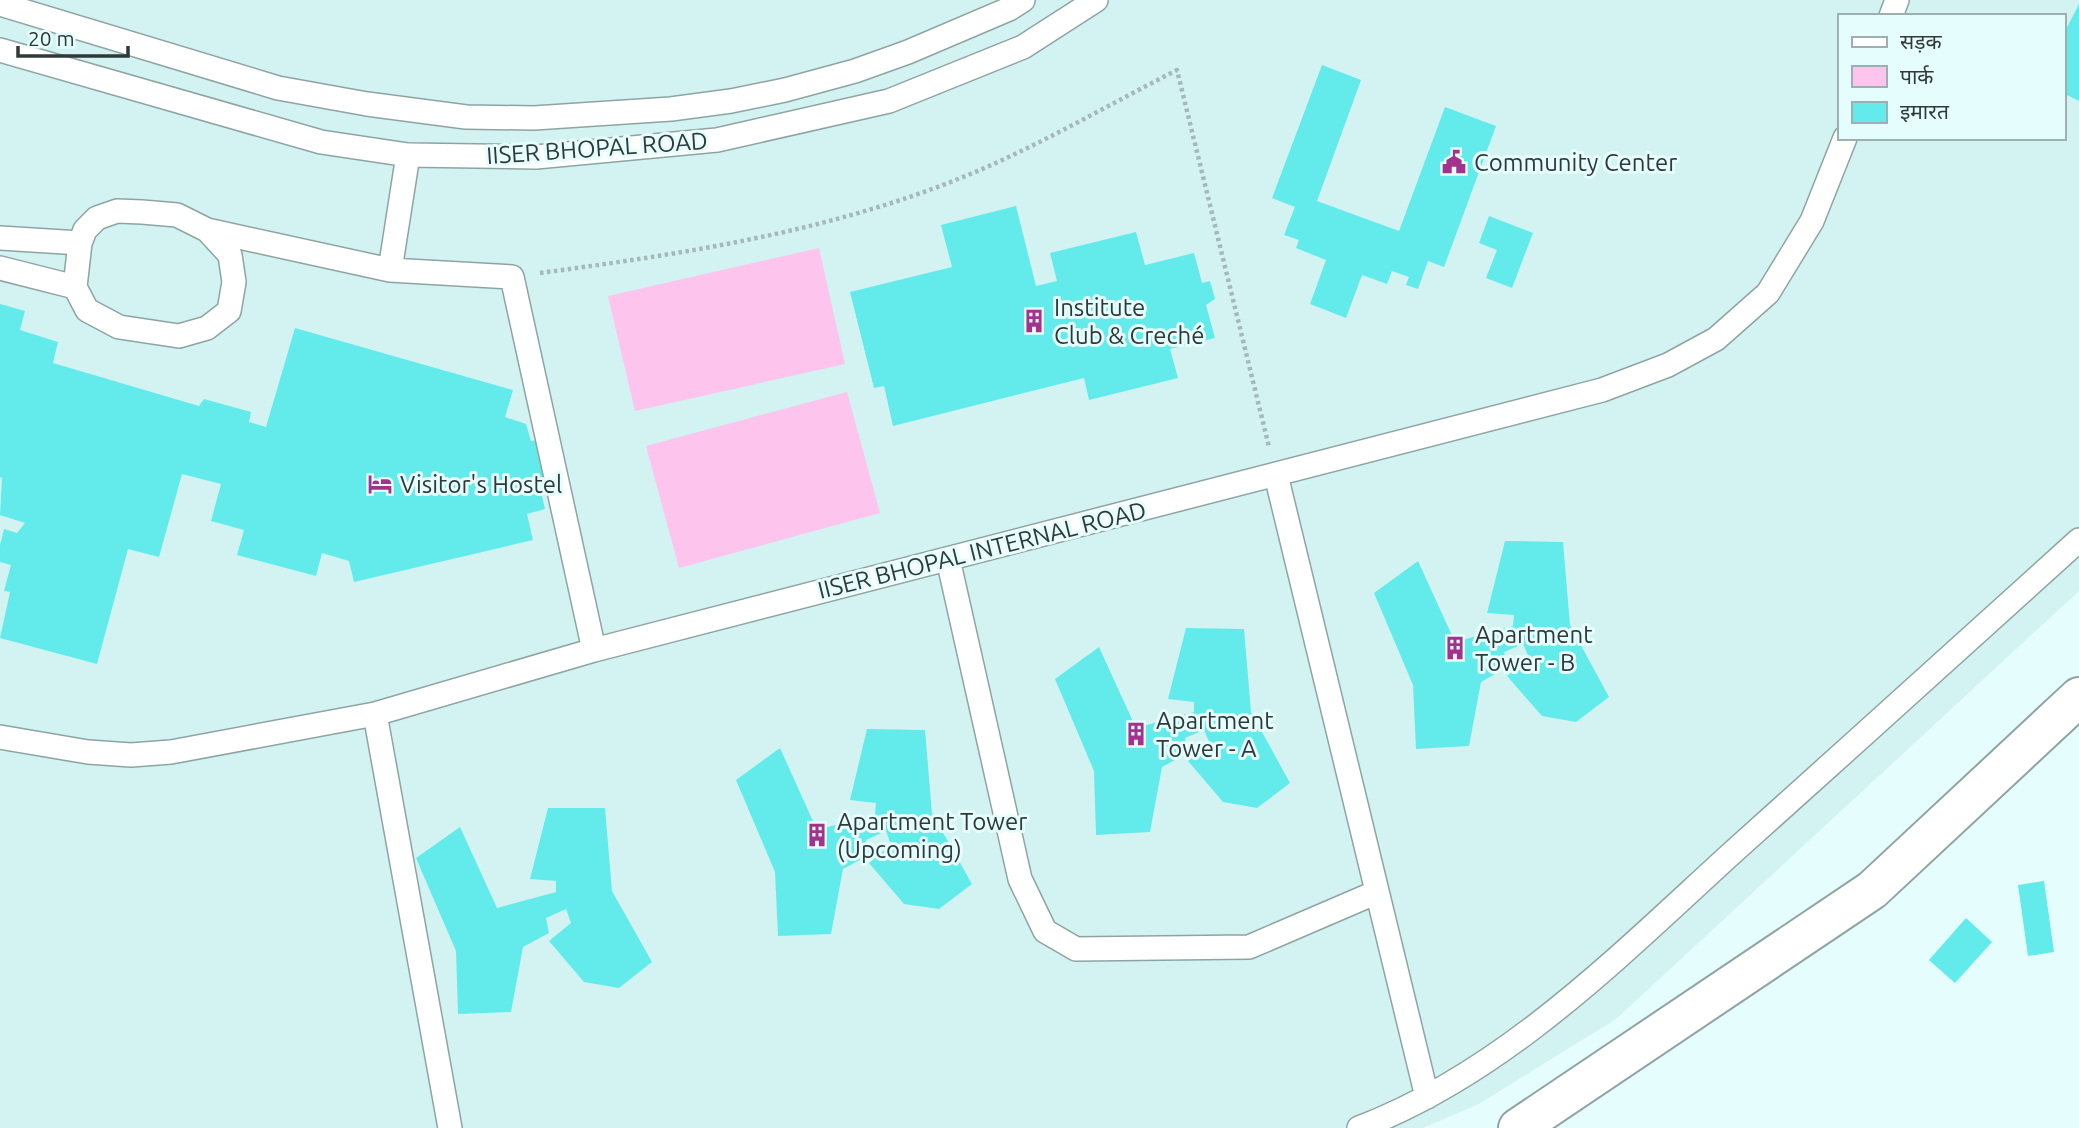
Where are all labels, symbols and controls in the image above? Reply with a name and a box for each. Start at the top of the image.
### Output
scale bar [18,14,128,58]
legend [1838,14,2065,140]
text: 20 m [28,26,75,50]
text: सड़क [1900,29,1942,53]
text: पार्क [1900,64,1934,88]
text: इमारत [1900,99,1950,123]
street label: IISER BHOPAL ROAD [485,127,709,169]
public building icon: Community Center [1440,148,1468,176]
place label: Community Center [1474,149,1677,176]
place label: Institute Club & Creché [1054,294,1205,349]
building icon: Institute Club & Creché [1020,307,1048,335]
hotel icon: Visitor's Hostel [366,470,394,498]
place label: Visitor's Hostel [400,471,562,498]
street label: IISER BHOPAL INTERNAL ROAD [815,496,1149,604]
place label: Apartment Tower - B [1475,621,1593,676]
building icon: Apartment Tower - B [1441,634,1469,662]
place label: Apartment Tower - A [1156,707,1274,762]
building icon: Apartment Tower - A [1122,720,1150,748]
place label: Apartment Tower (Upcoming) [837,808,1027,863]
building icon: Apartment Tower (Upcoming) [803,821,831,849]

